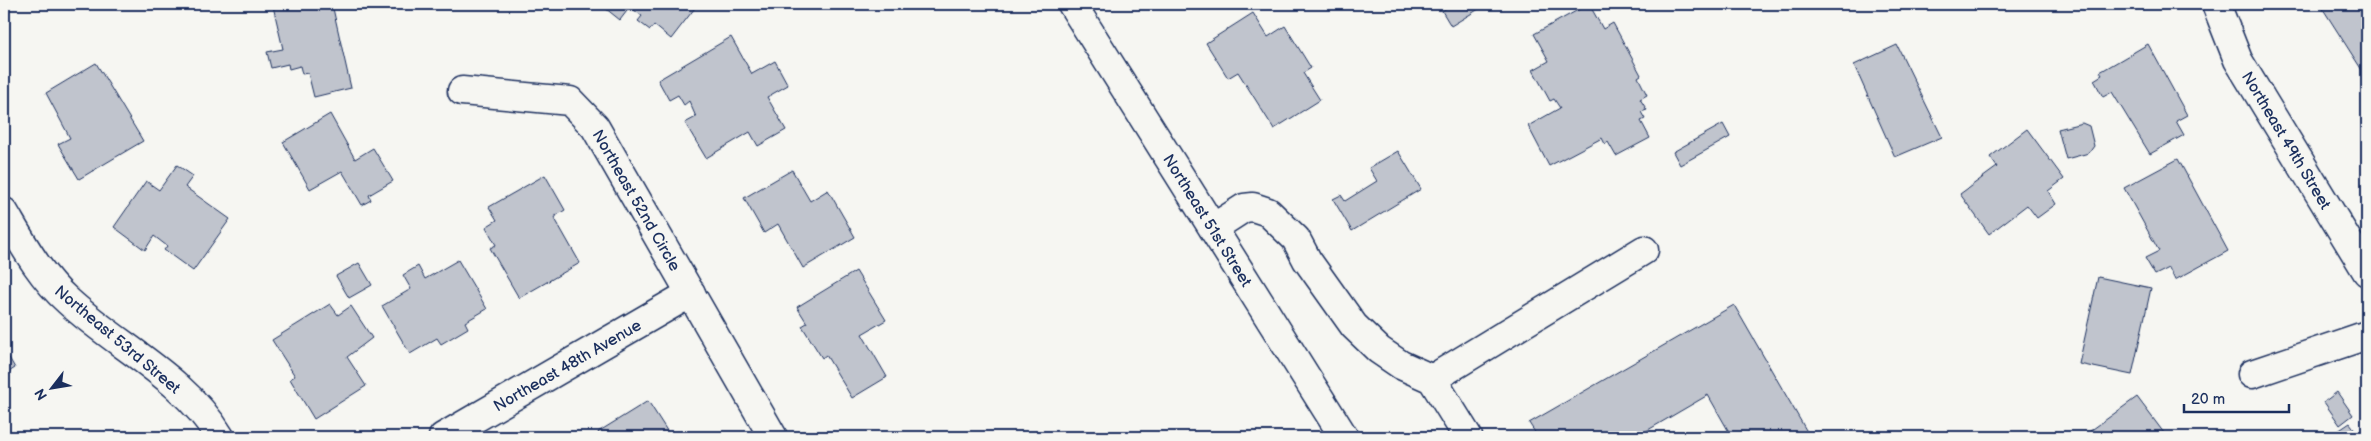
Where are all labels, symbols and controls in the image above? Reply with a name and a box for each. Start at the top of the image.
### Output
street label: Northeast 49th Street [2237,68,2334,213]
street label: Northeast 52nd Circle [588,127,684,275]
street label: Northeast 51st Street [1158,151,1255,291]
street label: Northeast 53rd Street [50,282,184,398]
street label: Northeast 48th Avenue [491,316,645,416]
north arrow [28,364,78,414]
scale bar [2184,381,2288,413]
text: N [31,386,51,403]
text: 20 m [2191,390,2225,409]

